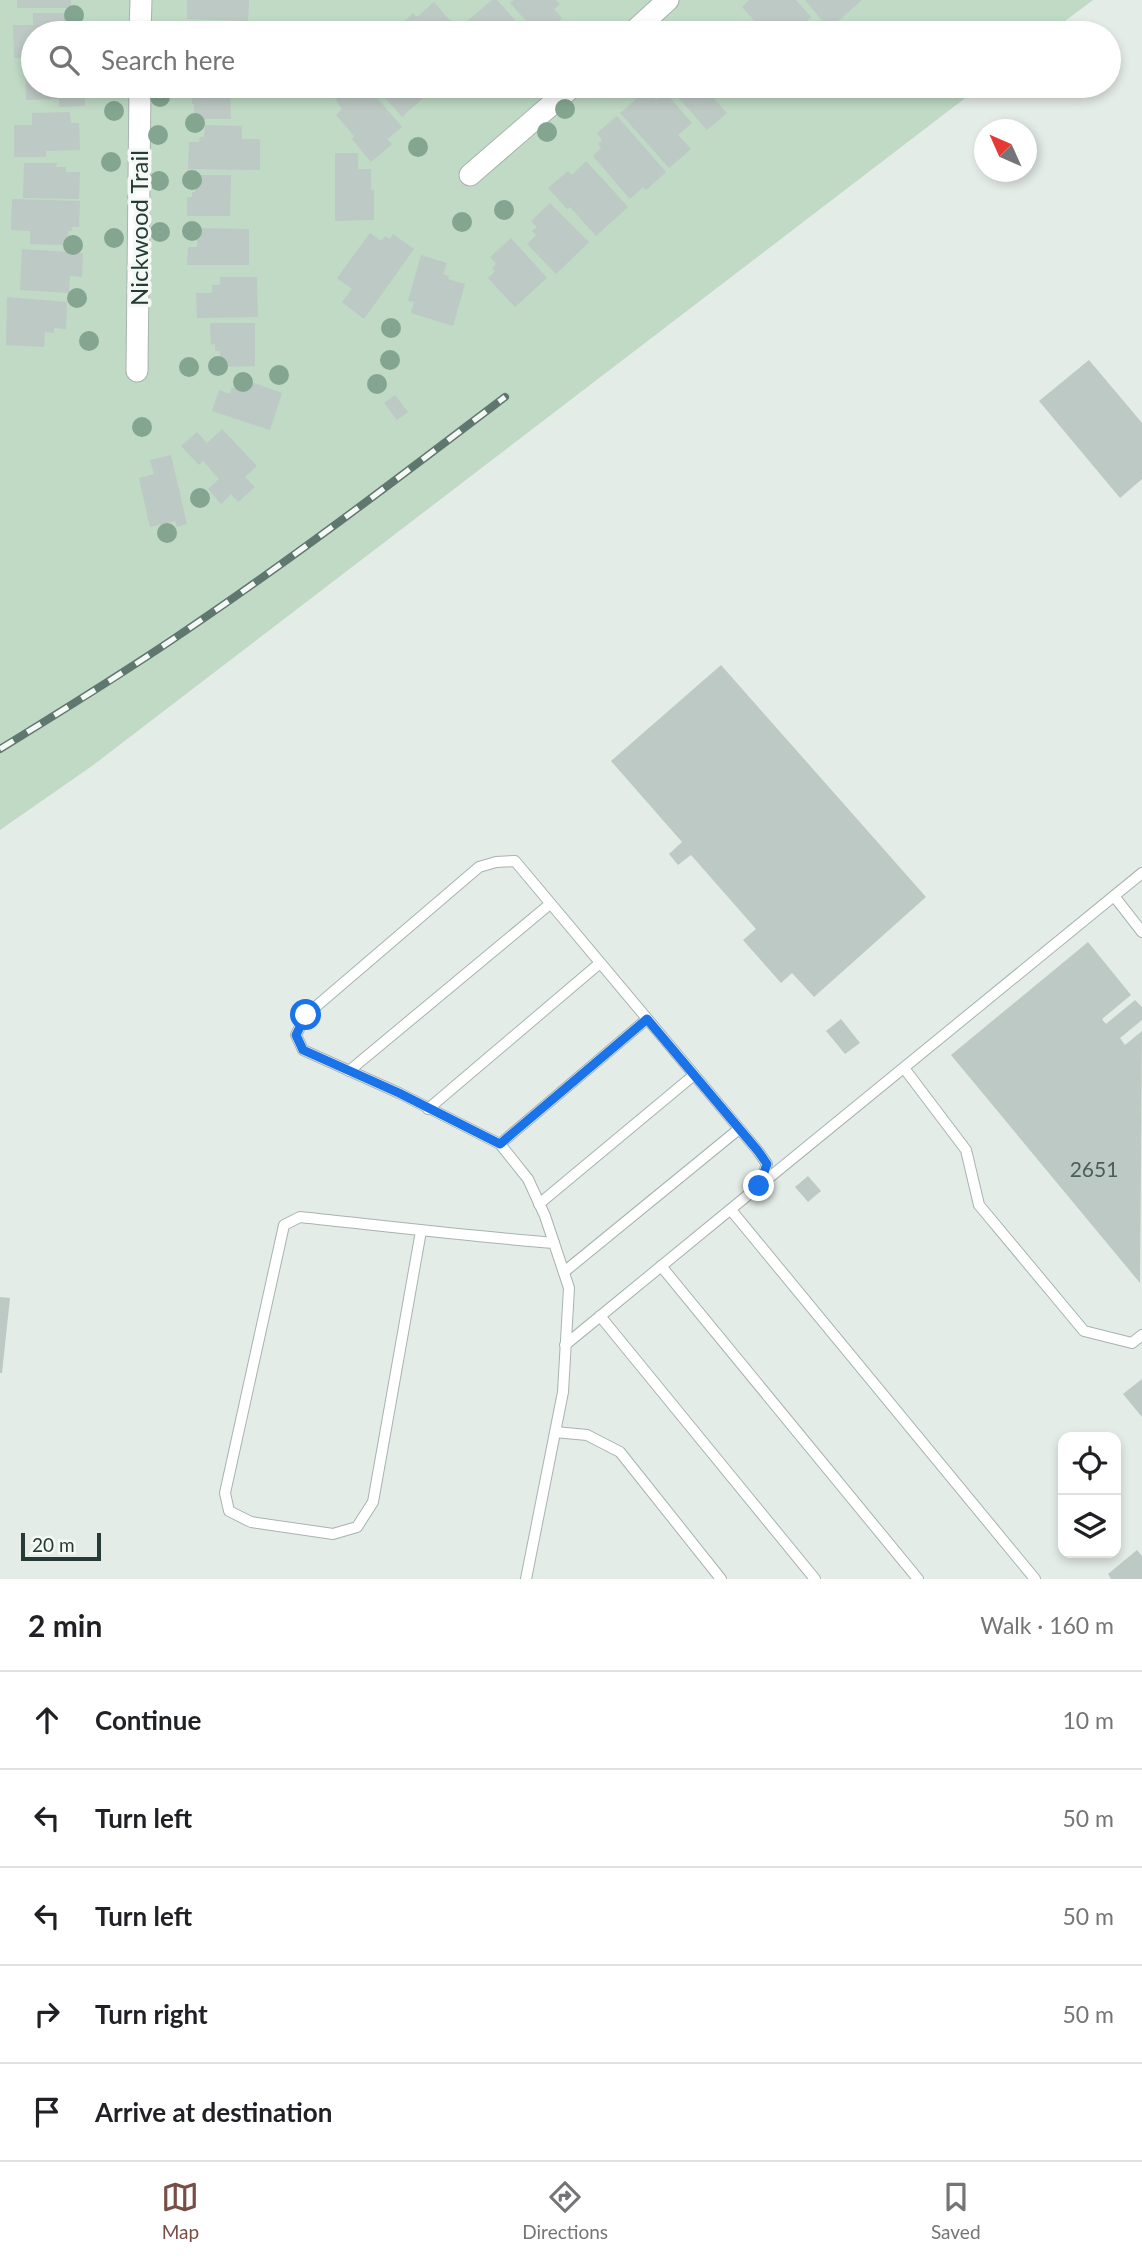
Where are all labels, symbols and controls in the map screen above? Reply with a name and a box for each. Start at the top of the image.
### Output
search box [21,21,1121,98]
icon: search [45,41,83,79]
text: Search here [101,44,235,76]
north arrow [974,119,1037,182]
street label: Nickwood Trail [124,150,153,306]
route start [290,999,321,1030]
house number: 2651 [1070,1156,1118,1181]
route end [743,1170,774,1201]
map controls [1058,1432,1121,1558]
button: locate [1058,1432,1121,1495]
button: layers [1058,1495,1121,1558]
scale bar [21,1530,102,1562]
text: 20 m [32,1533,75,1556]
text: 2 min [28,1607,102,1643]
text: Walk · 160 m [980,1611,1114,1639]
icon: ahead [28,1701,66,1739]
text: Continue [95,1704,201,1736]
text: 10 m [1063,1706,1114,1734]
icon: left [28,1799,66,1837]
text: Turn left [95,1802,192,1834]
text: 50 m [1063,1804,1114,1832]
icon: left [28,1897,66,1935]
text: Turn left [95,1900,192,1932]
text: 50 m [1063,1902,1114,1930]
icon: right [28,1995,66,2033]
text: Turn right [95,1998,208,2030]
text: 50 m [1063,2000,1114,2028]
icon: arrive [28,2093,66,2131]
text: Arrive at destination [95,2096,332,2128]
tab: Map [161,2178,199,2243]
tab: Directions [522,2178,608,2243]
tab: Saved [931,2178,981,2243]

